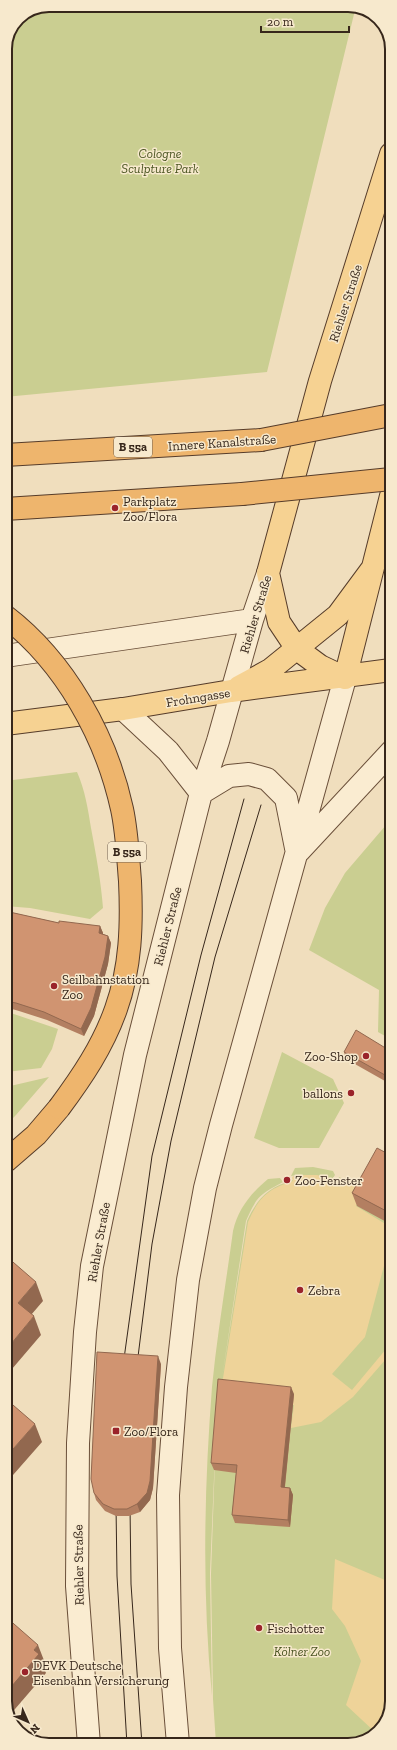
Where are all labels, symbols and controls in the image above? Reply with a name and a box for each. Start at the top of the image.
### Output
scale bar [261,8,349,34]
text: 20 m [267,15,294,29]
park label: Cologne Sculpture Park [121,146,199,176]
street label: Riehler Straße [326,262,365,344]
street label: Innere Kanalstraße [167,431,277,454]
road number: B 55a [114,437,152,457]
place label: Parkplatz Zoo/Flora [123,494,178,524]
marker: Parkplatz Zoo/Flora [110,503,120,513]
street label: Riehler Straße [236,573,274,655]
street label: Frohngasse [165,685,231,710]
road number: B 55a [108,842,146,862]
street label: Riehler Straße [150,885,185,967]
place label: Seilbahnstation Zoo [62,972,150,1002]
marker: Seilbahnstation Zoo [49,981,59,991]
place label: Zoo-Shop [305,1049,358,1064]
marker: Zoo-Shop [361,1051,371,1061]
place label: ballons [302,1086,343,1101]
marker: ballons [346,1088,356,1098]
place label: Zoo-Fenster [295,1173,363,1188]
marker: Zoo-Fenster [282,1175,292,1185]
street label: Riehler Straße [84,1201,113,1283]
place label: Zebra [308,1283,341,1298]
marker: Zebra [295,1285,305,1295]
place label: Zoo/Flora [124,1424,179,1439]
marker: Zoo/Flora [111,1426,121,1436]
street label: Riehler Straße [70,1524,87,1606]
place label: Fischotter [267,1621,325,1636]
marker: Fischotter [254,1623,264,1633]
park label: Kölner Zoo [274,1644,330,1659]
place label: DEVK Deutsche Eisenbahn Versicherung [33,1658,169,1688]
marker: DEVK Deutsche Eisenbahn Versicherung [20,1667,30,1677]
north arrow [8,1702,48,1742]
text: N [27,1721,42,1737]

